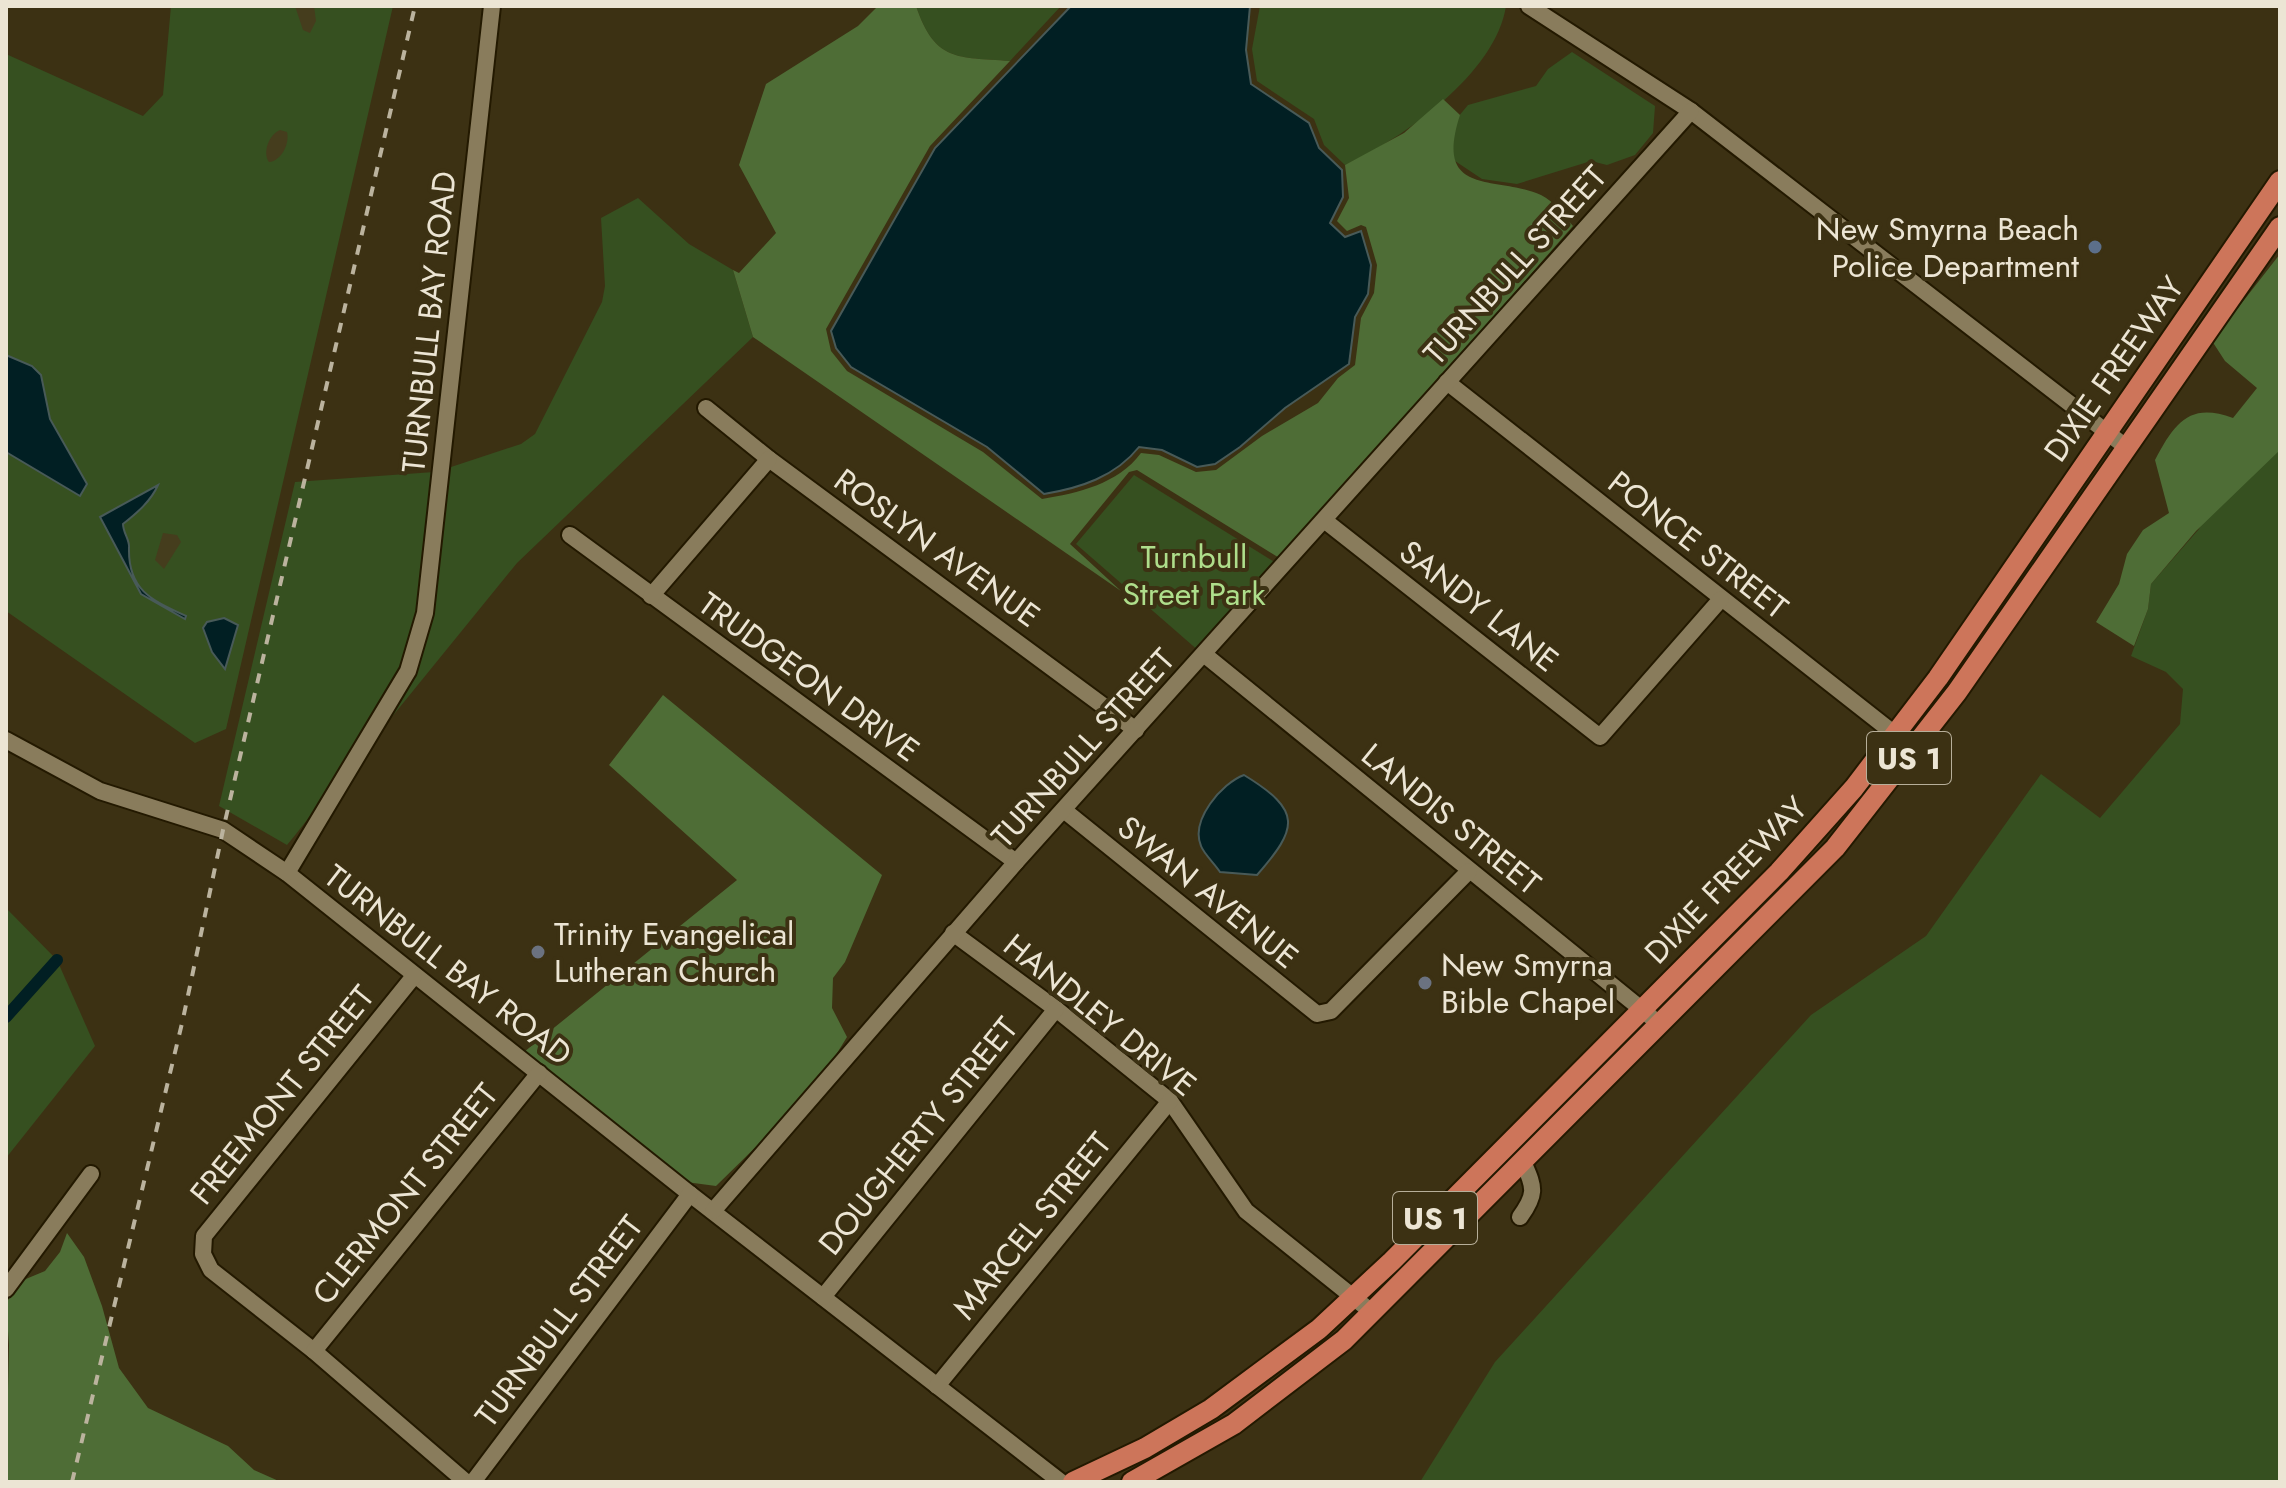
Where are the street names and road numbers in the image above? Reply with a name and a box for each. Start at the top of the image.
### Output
street label: TURNBULL STREET [1413,155,1617,375]
street label: TURNBULL BAY ROAD [390,169,468,475]
street label: DIXIE FREEWAY [2033,267,2195,471]
street label: ROSLYN AVENUE [825,458,1049,638]
street label: PONCE STREET [1598,460,1798,630]
street label: SANDY LANE [1390,529,1568,683]
street label: TRUDGEON DRIVE [689,581,929,773]
street label: TURNBULL STREET [981,638,1185,858]
street label: LANDIS STREET [1352,732,1550,906]
road number: US 1 [1867,732,1951,784]
street label: DIXIE FREEWAY [1634,786,1818,974]
street label: SWAN AVENUE [1108,805,1308,979]
street label: TURNBULL BAY ROAD [315,854,581,1076]
street label: HANDLEY DRIVE [994,923,1206,1107]
street label: FREEMONT STREET [179,976,385,1214]
street label: DOUGHERTY STREET [808,1007,1028,1265]
street label: CLERMONT STREET [301,1073,509,1314]
street label: MARCEL STREET [942,1122,1122,1329]
road number: US 1 [1393,1192,1477,1244]
street label: TURNBULL STREET [464,1206,654,1436]

